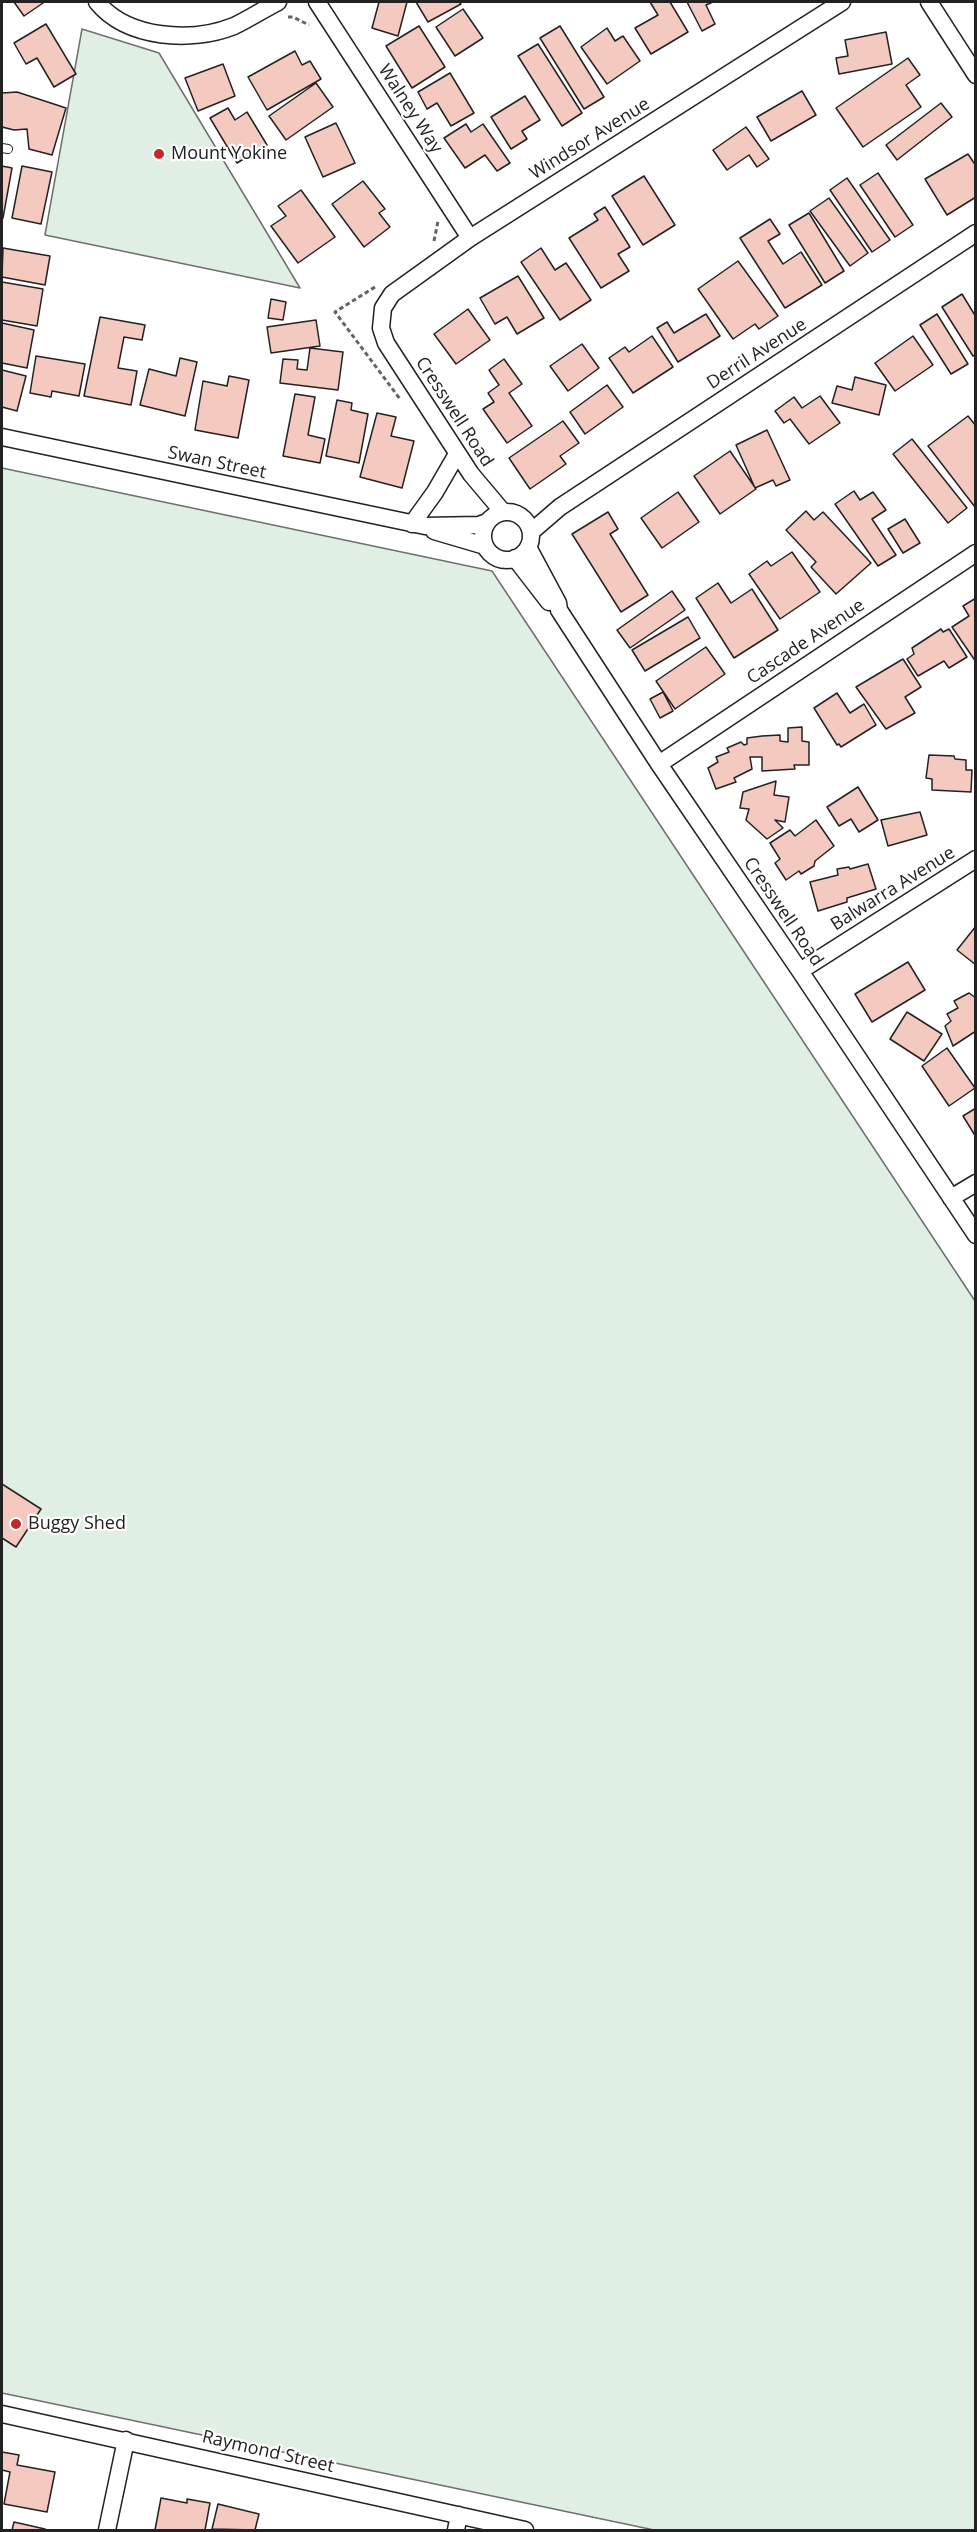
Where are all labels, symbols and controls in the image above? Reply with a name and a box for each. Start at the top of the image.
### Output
street label: Walney Way [373,60,447,158]
street label: Windsor Avenue [526,93,654,185]
place label: Mount Yokine [171,143,287,165]
marker: Mount Yokine [152,147,166,161]
street label: Derril Avenue [703,314,811,394]
street label: Cresswell Road [410,353,498,471]
street label: Swan Street [166,442,268,484]
street label: Cascade Avenue [743,595,869,689]
street label: Balwarra Avenue [827,842,959,936]
street label: Cresswell Road [739,853,827,971]
place label: Buggy Shed [28,1513,126,1535]
marker: Buggy Shed [9,1517,23,1531]
street label: Raymond Street [200,2426,336,2478]

